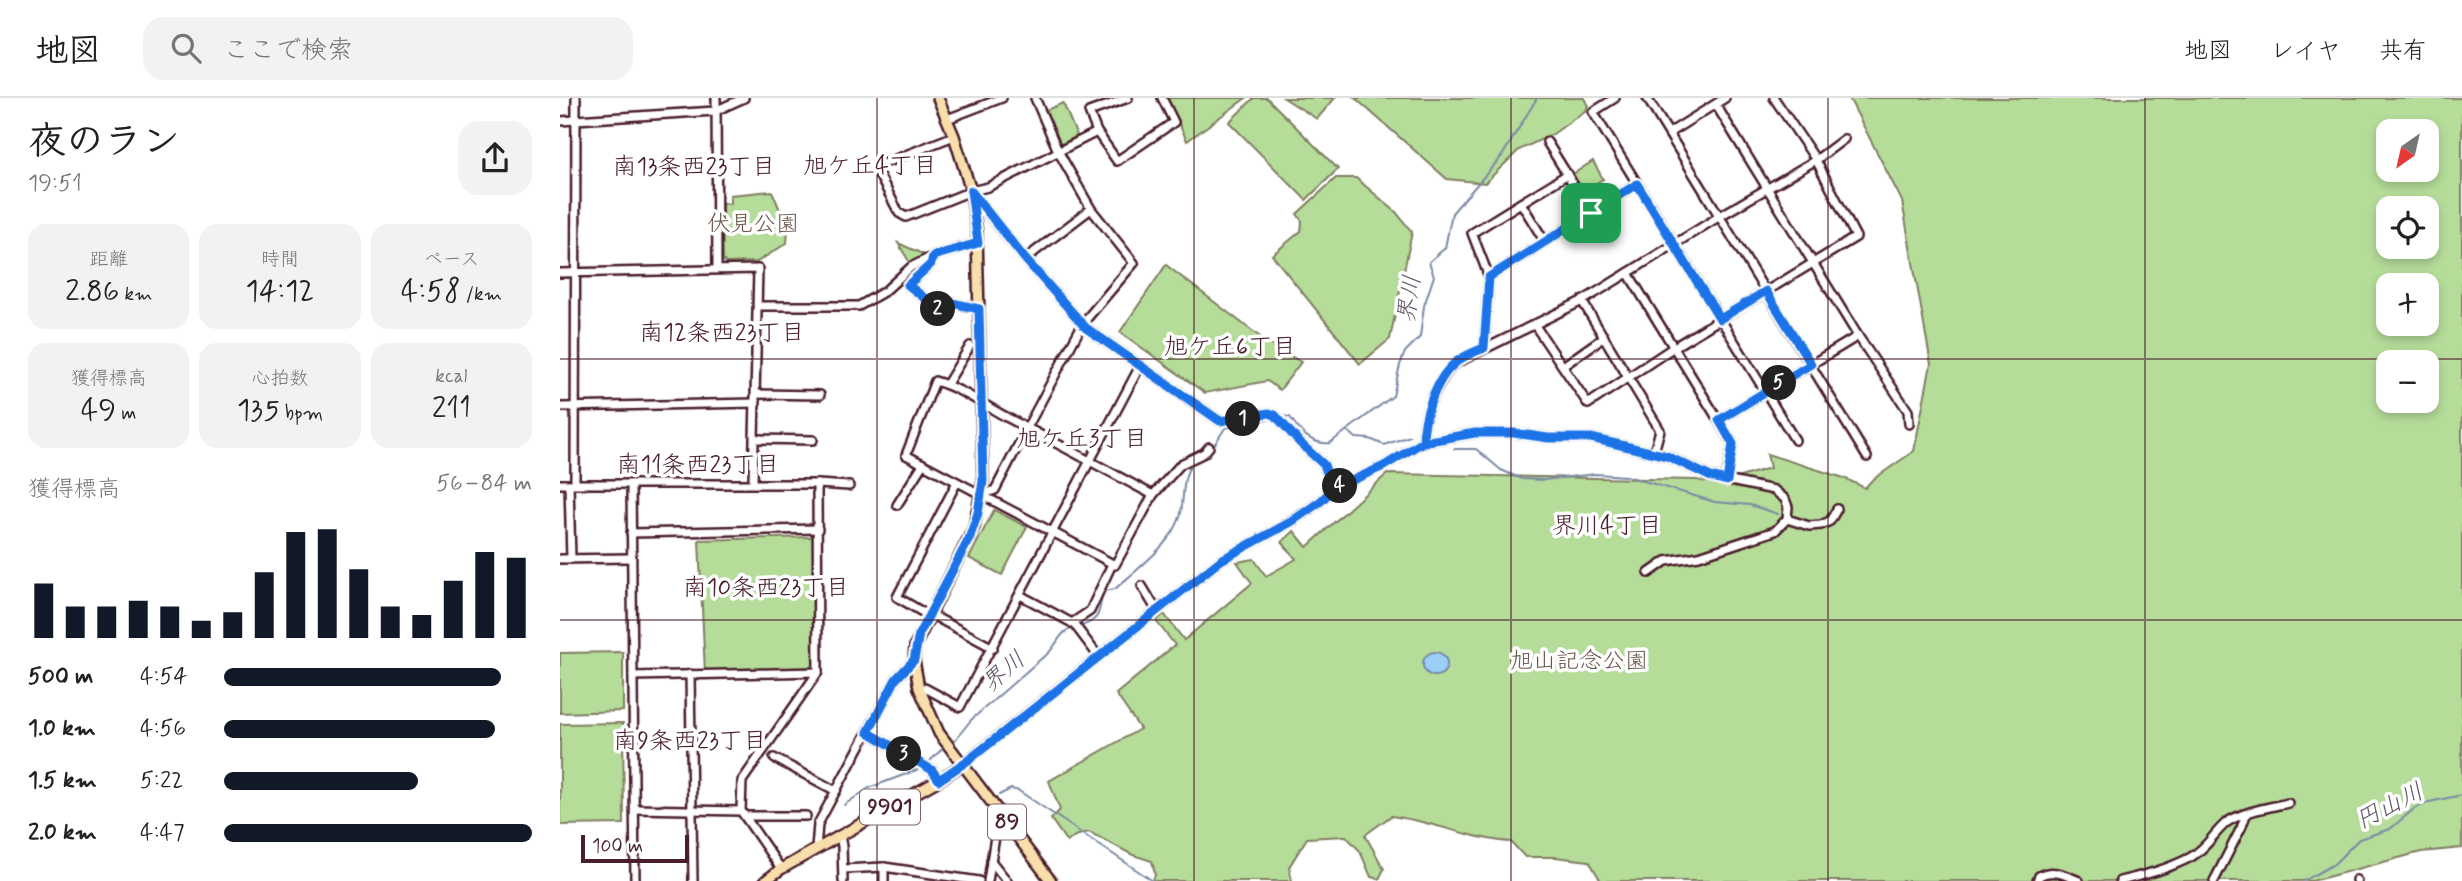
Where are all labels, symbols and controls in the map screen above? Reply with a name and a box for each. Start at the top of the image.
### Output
search box [143,17,633,80]
icon: search [167,29,205,67]
text: 地図 [35,30,101,74]
text: ここで検索 [223,34,353,68]
text: 地図 [2184,36,2232,67]
text: レイヤ [2270,36,2341,67]
text: 共有 [2379,36,2427,67]
text: 夜のラン [28,118,180,167]
north arrow [2376,119,2440,182]
map controls [2376,119,2439,413]
button: share [458,121,532,195]
district label: 旭ケ丘4丁目 [803,151,937,182]
district label: 南13条西23丁目 [613,152,775,183]
text: 19:51 [28,169,82,199]
pin [1561,183,1621,243]
icon: arrive [1572,194,1610,232]
button: locate [2376,196,2439,259]
park label: 伏見公園 [707,210,799,240]
text: 距離 [90,247,128,272]
text: 時間 [261,247,299,272]
text: ペース [423,247,479,272]
text: 2.86 [65,272,119,311]
text: 14:12 [246,272,314,311]
text: 4:58 [401,272,461,311]
water label: 界川 [1391,273,1429,325]
button: + [2376,273,2439,336]
text: km [119,282,152,307]
text: /km [461,282,502,307]
pin: 2 [920,292,956,326]
text: 2 [933,296,942,321]
district label: 南12条西23丁目 [639,318,805,349]
district label: 旭ケ丘6丁目 [1164,332,1296,363]
button: − [2376,350,2439,413]
text: kcal [435,364,467,389]
text: 獲得標高 [71,366,147,391]
text: 心拍数 [251,366,309,391]
pin: 5 [1762,366,1796,400]
text: 5 [1773,370,1784,395]
text: 211 [432,389,471,428]
text: 49 [81,391,116,430]
text: 135 [237,391,280,430]
text: m [116,401,136,426]
text: bpm [280,401,323,426]
pin: 1 [1226,402,1260,436]
text: 1 [1238,406,1247,431]
district label: 旭ケ丘3丁目 [1017,424,1147,455]
district label: 南11条西23丁目 [617,450,779,481]
pin: 4 [1322,468,1358,504]
text: 56–84 m [436,469,532,499]
text: 4 [1334,473,1345,498]
text: 獲得標高 [28,475,120,505]
district label: 界川4丁目 [1552,511,1662,542]
district label: 南10条西23丁目 [683,573,849,604]
water label: 界川 [976,645,1032,699]
park label: 旭山記念公園 [1510,647,1648,677]
text: 500 m [28,662,93,692]
text: 4:54 [140,662,187,692]
text: 1.0 km [28,714,96,744]
text: 4:56 [140,714,186,744]
district label: 南9条西23丁目 [613,726,767,757]
pin: 3 [886,736,922,772]
text: 3 [899,741,908,766]
text: 1.5 km [28,766,97,796]
text: 5:22 [140,766,183,796]
water label: 円山川 [2351,777,2429,837]
road number: 9901 [860,790,920,824]
road number: 89 [988,804,1026,840]
text: 2.0 km [28,818,97,848]
text: 4:47 [140,818,184,848]
scale bar [581,832,690,864]
text: 100 m [592,834,643,859]

